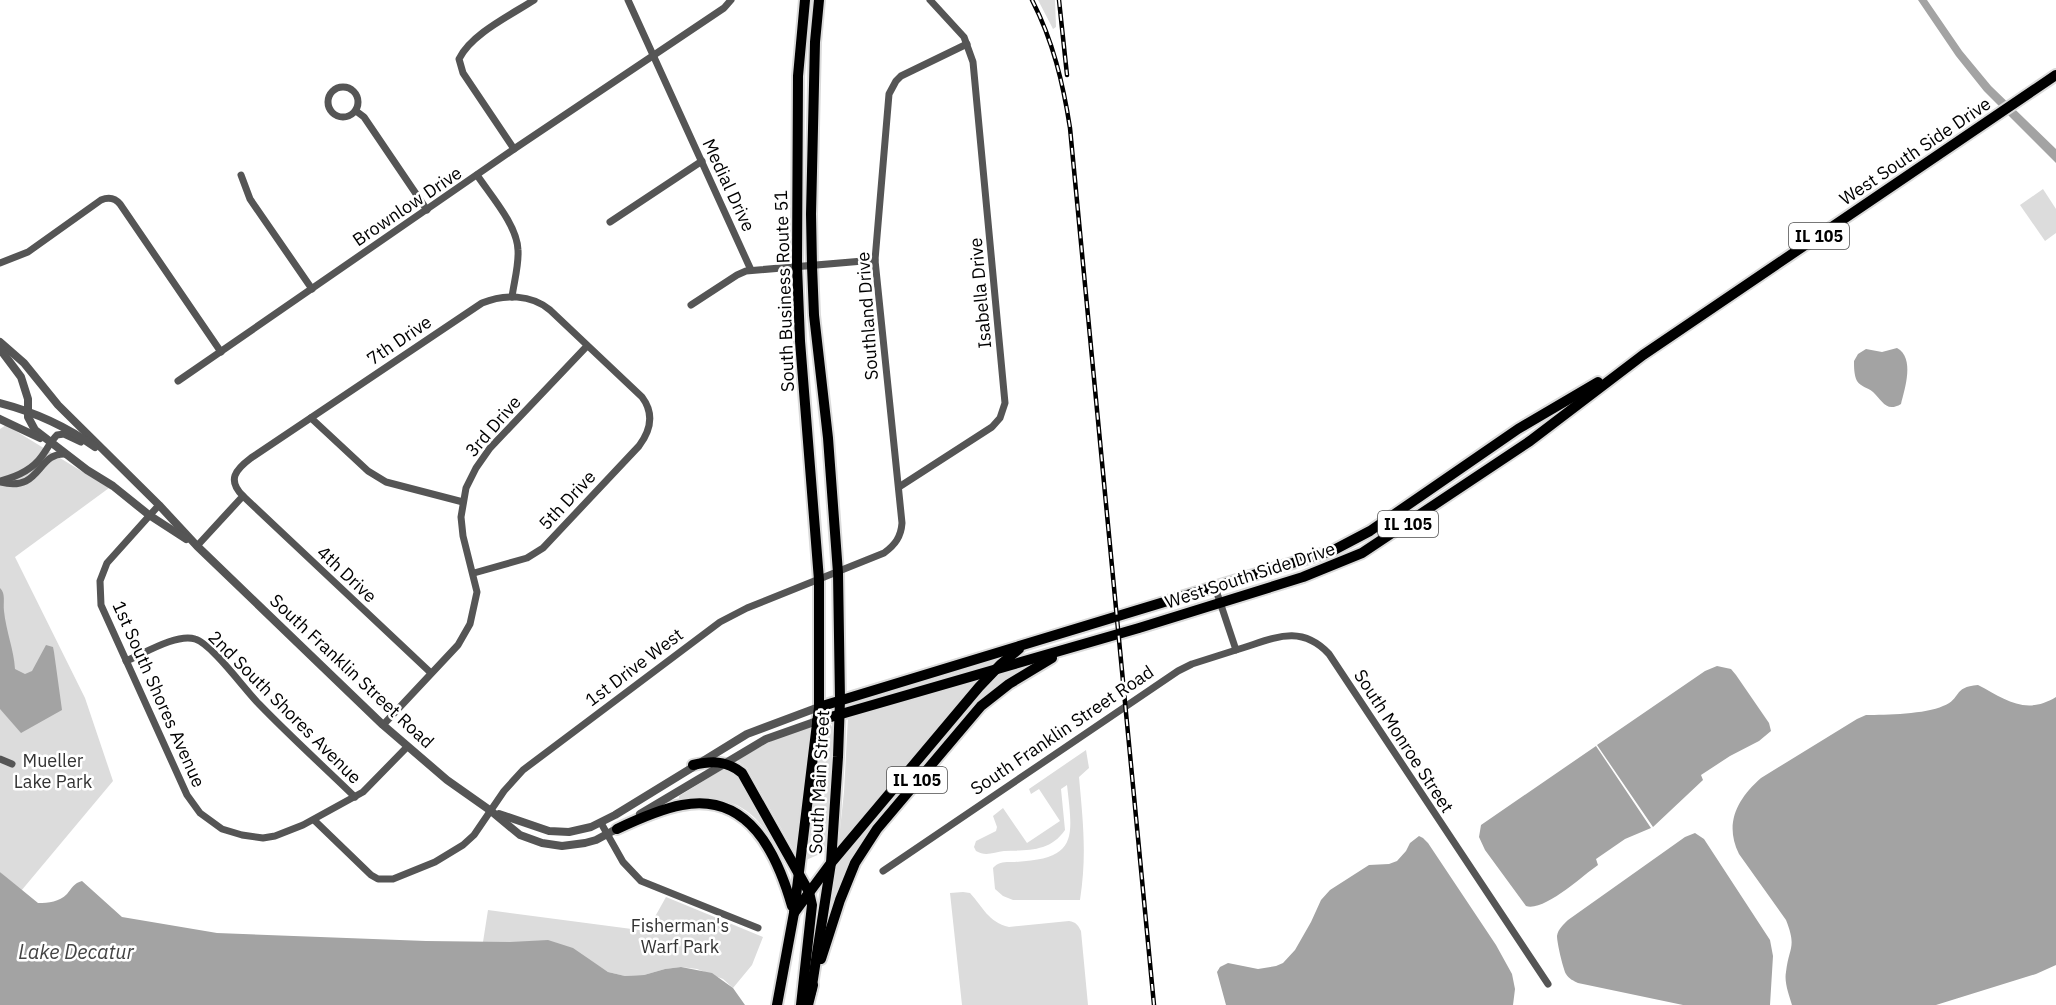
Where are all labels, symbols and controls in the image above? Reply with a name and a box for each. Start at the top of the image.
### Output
street label: West South Side Drive [1835,92,1995,210]
street label: Medial Drive [697,135,761,235]
street label: Brownlow Drive [348,161,466,251]
street label: South Business Route 51 [769,190,799,392]
road number: IL 105 [1789,223,1849,249]
street label: Isabella Drive [964,236,996,349]
street label: Southland Drive [851,251,883,381]
street label: 7th Drive [362,310,436,370]
street label: 3rd Drive [460,391,526,461]
street label: 5th Drive [534,465,601,535]
road number: IL 105 [1378,511,1438,537]
street label: West South Side Drive [1162,537,1338,613]
street label: 4th Drive [312,541,382,608]
street label: South Franklin Street Road [265,589,439,753]
street label: 1st South Shores Avenue [107,597,211,791]
street label: 1st Drive West [581,623,687,711]
street label: 2nd South Shores Avenue [203,625,367,789]
street label: South Franklin Street Road [966,660,1158,800]
street label: South Monroe Street [1349,665,1459,817]
street label: South Main Street [804,709,834,855]
park label: Mueller Lake Park [14,749,93,793]
road number: IL 105 [887,767,947,793]
park label: Fisherman's Warf Park [631,914,729,958]
water label: Lake Decatur [18,938,134,965]

